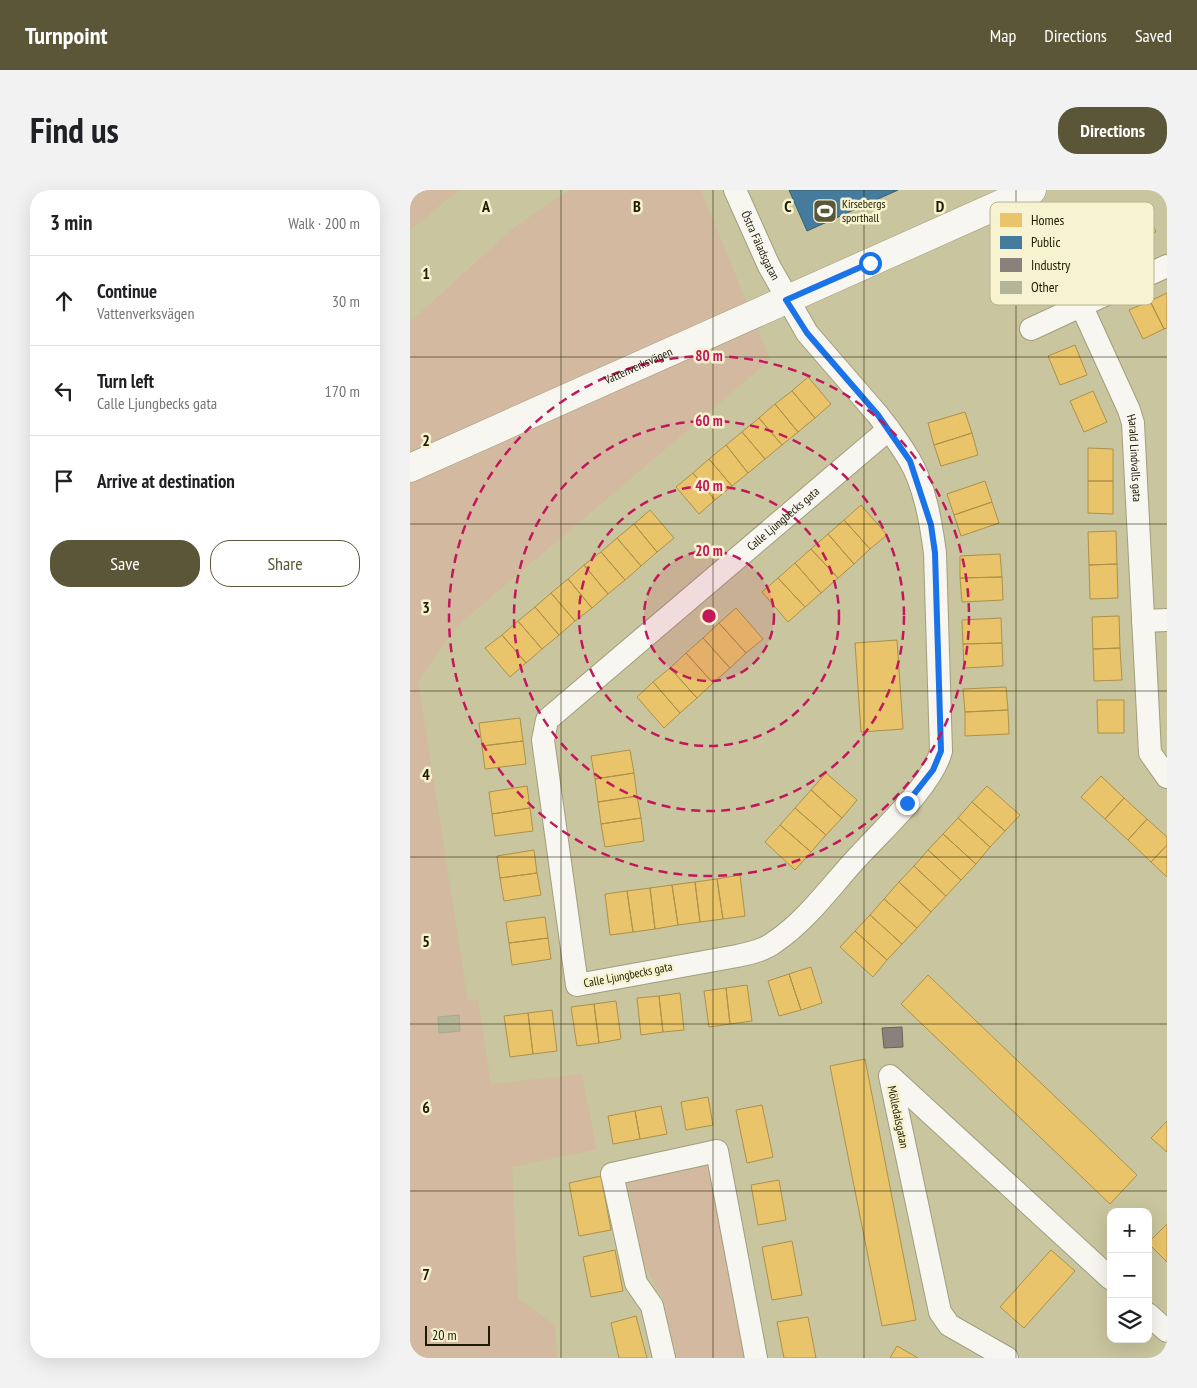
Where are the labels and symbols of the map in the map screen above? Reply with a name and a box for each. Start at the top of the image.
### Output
text: A [481,196,491,216]
text: B [633,196,641,216]
text: C [784,196,792,216]
place label: Kirsebergs sporthall [842,196,886,225]
text: D [936,196,945,216]
sports icon: Kirsebergs sporthall [812,198,838,224]
legend [990,202,1154,305]
street label: Östra Fäladsgatan [738,208,783,283]
text: Homes [1031,211,1064,229]
text: Public [1031,233,1060,251]
route start [859,252,882,275]
text: Industry [1031,256,1071,274]
text: 1 [422,263,430,283]
text: Other [1031,278,1058,296]
street label: Vattenverksvägen [601,344,675,388]
text: 80 m [695,346,723,365]
text: 60 m [695,411,723,430]
street label: Harald Lindvalls gata [1124,412,1145,503]
text: 2 [422,430,430,450]
text: 40 m [695,476,723,495]
street label: Calle Ljungbecks gata [744,483,822,554]
text: 20 m [695,541,723,560]
text: 3 [422,597,430,617]
centre of rings [700,607,718,625]
text: 4 [422,764,430,784]
route end [896,792,919,815]
text: 5 [422,931,430,951]
street label: Calle Ljungbecks gata [582,959,674,990]
street label: Mölledalsgatan [885,1084,912,1150]
text: 6 [422,1097,430,1117]
text: 7 [422,1264,430,1284]
scale bar [425,1323,490,1346]

